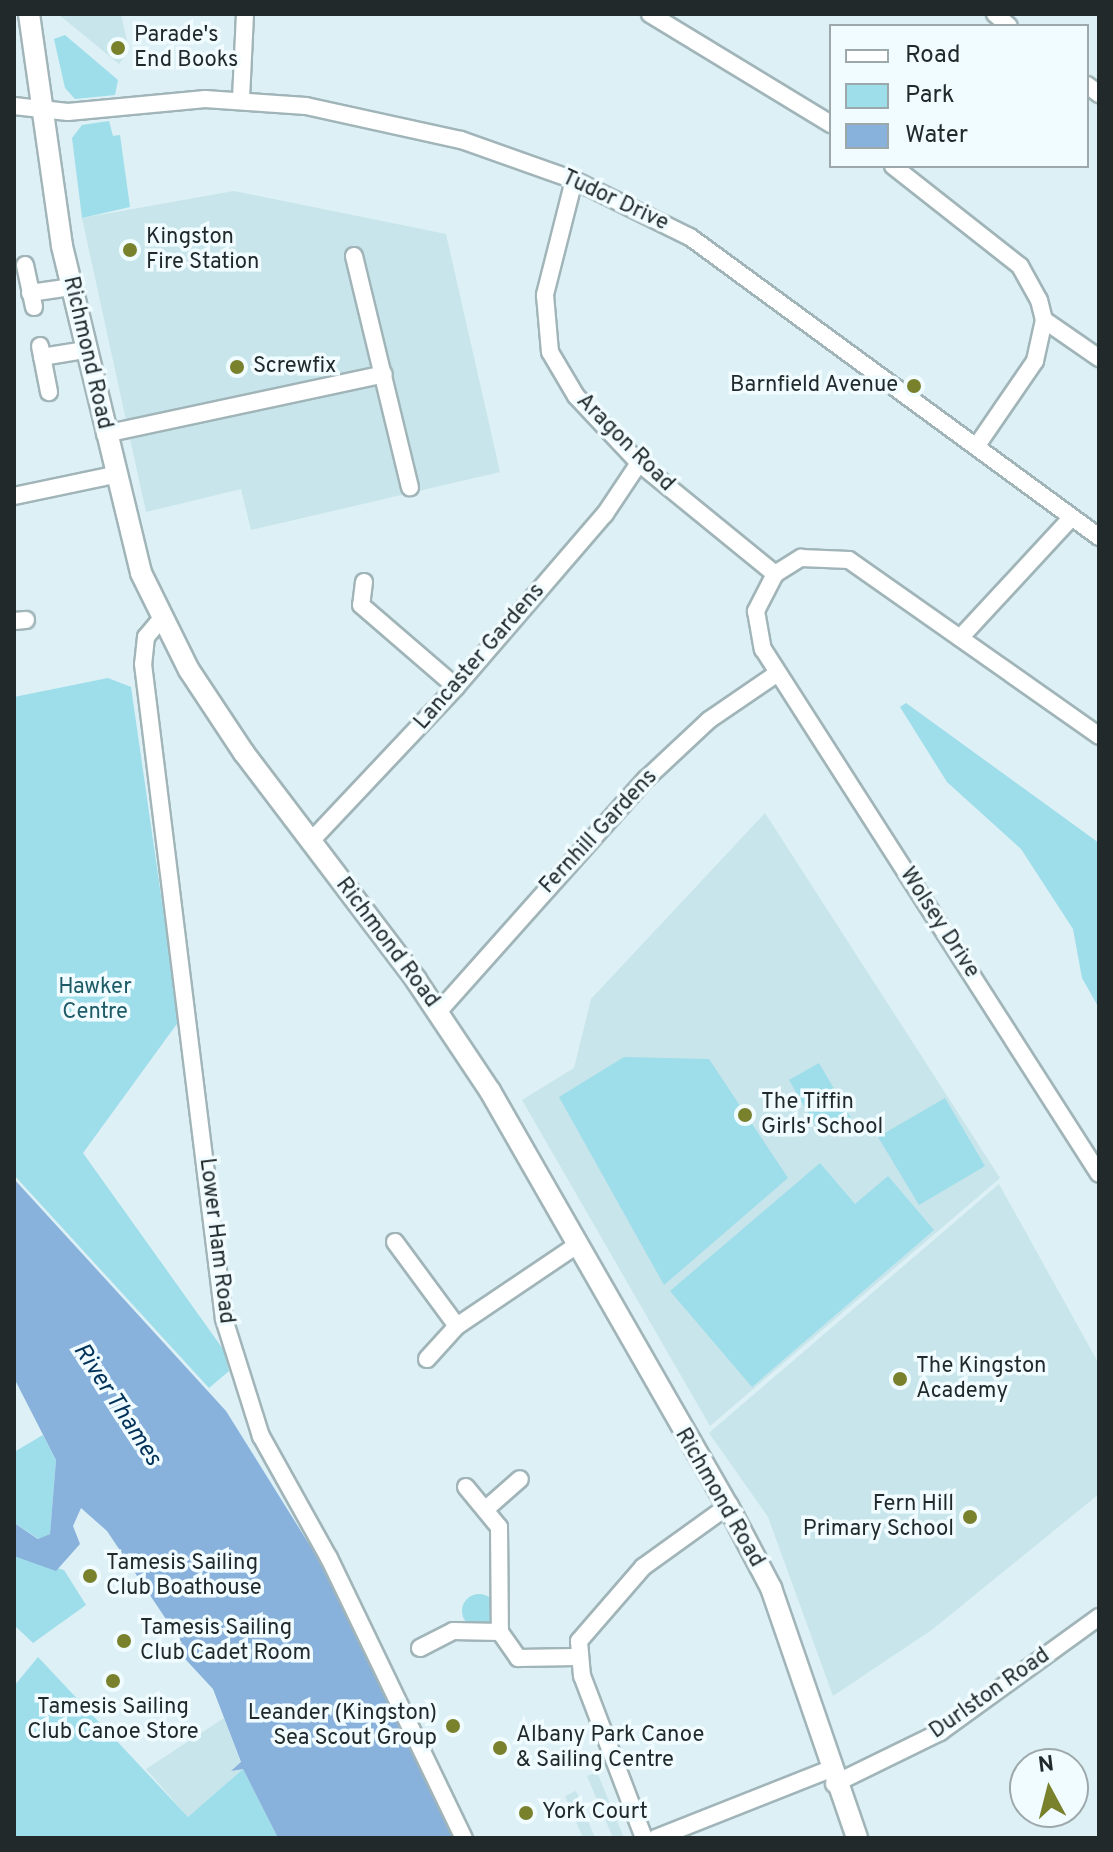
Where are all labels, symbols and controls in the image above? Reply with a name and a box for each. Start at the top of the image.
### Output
place label: Parade's End Books [134,22,238,74]
legend [829,24,1089,168]
marker: Parade's End Books [109,39,127,57]
text: Road [905,41,961,71]
text: Park [905,81,955,111]
text: Water [905,121,968,151]
street label: Tudor Drive [557,165,673,237]
place label: Kingston Fire Station [146,224,259,276]
marker: Kingston Fire Station [121,241,139,259]
street label: Richmond Road [57,274,117,432]
place label: Screwfix [253,354,336,380]
marker: Screwfix [228,358,246,376]
place label: Barnfield Avenue [729,373,898,399]
marker: Barnfield Avenue [905,377,923,395]
street label: Aragon Road [570,388,680,498]
street label: Lancaster Gardens [409,578,551,736]
street label: Fernhill Gardens [535,764,663,900]
street label: Wolsey Drive [893,863,985,983]
street label: Richmond Road [329,873,445,1013]
park label: Hawker Centre [58,974,132,1026]
place label: The Tiffin Girls' School [761,1089,883,1140]
marker: The Tiffin Girls' School [736,1106,754,1124]
street label: Lower Ham Road [193,1157,239,1325]
water label: River Thames [65,1338,167,1472]
place label: The Kingston Academy [916,1353,1047,1404]
marker: The Kingston Academy [891,1370,909,1388]
street label: Richmond Road [669,1424,769,1572]
place label: Fern Hill Primary School [803,1491,954,1542]
marker: Fern Hill Primary School [961,1508,979,1526]
place label: Tamesis Sailing Club Boathouse [106,1550,262,1602]
marker: Tamesis Sailing Club Boathouse [81,1567,99,1585]
place label: Tamesis Sailing Club Cadet Room [140,1615,311,1666]
marker: Tamesis Sailing Club Cadet Room [115,1632,133,1650]
street label: Durlston Road [925,1643,1055,1745]
marker: Tamesis Sailing Club Canoe Store [104,1672,122,1690]
place label: Tamesis Sailing Club Canoe Store [27,1694,199,1746]
place label: Leander (Kingston) Sea Scout Group [248,1700,437,1752]
marker: Leander (Kingston) Sea Scout Group [444,1717,462,1735]
place label: Albany Park Canoe & Sailing Centre [516,1722,704,1774]
marker: Albany Park Canoe & Sailing Centre [491,1739,509,1757]
north arrow [1009,1748,1089,1828]
text: N [1037,1751,1056,1780]
place label: York Court [542,1800,648,1826]
marker: York Court [517,1804,535,1822]

